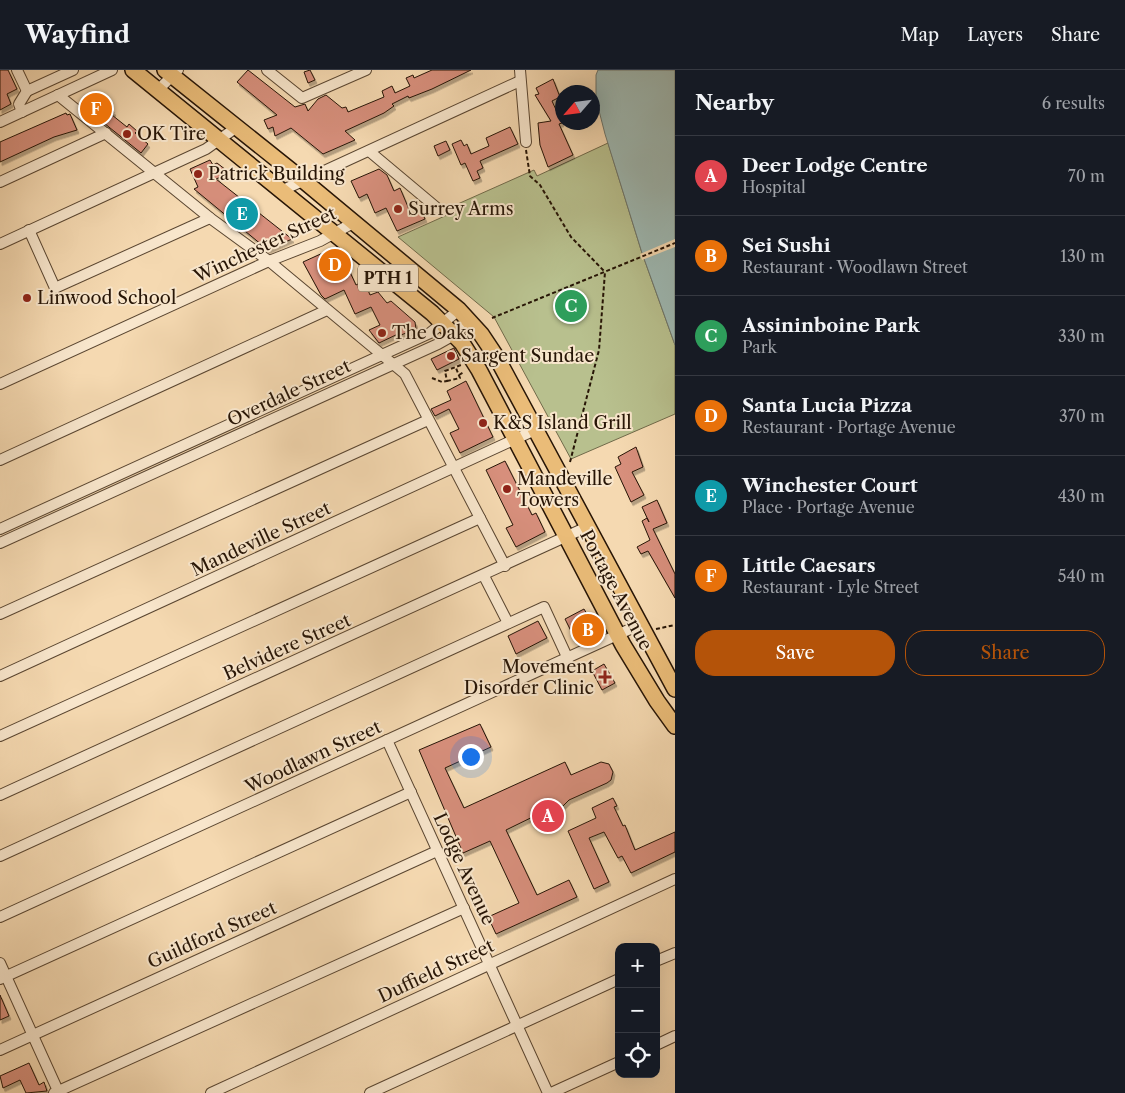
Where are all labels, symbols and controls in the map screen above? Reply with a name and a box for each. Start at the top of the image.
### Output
text: Wayfind [25,20,130,49]
text: Map [901,24,939,46]
text: Layers [967,24,1023,46]
text: Share [1051,24,1100,46]
north arrow [555,85,600,130]
pin: F [80,90,112,128]
text: Nearby [695,90,774,115]
text: 6 results [1042,93,1105,113]
place label: OK Tire [137,123,206,145]
marker: OK Tire [121,128,133,140]
text: Deer Lodge Centre [742,154,928,177]
place label: Patrick Building [208,163,345,185]
text: A [705,166,717,186]
text: 70 m [1068,166,1105,186]
marker: Patrick Building [192,168,204,180]
text: Hospital [742,177,806,197]
pin: E [226,195,258,233]
place label: Surrey Arms [408,198,514,220]
street label: Winchester Street [189,202,340,288]
marker: Surrey Arms [392,203,404,215]
text: Sei Sushi [742,234,830,257]
pin: D [319,246,351,284]
text: B [705,246,717,266]
text: 130 m [1060,246,1105,266]
text: Restaurant · Woodlawn Street [742,257,968,277]
road number: PTH 1 [358,264,418,292]
place label: Linwood School [37,287,176,309]
pin: C [555,287,587,325]
marker: Linwood School [21,292,33,304]
text: Assininboine Park [742,314,920,337]
place label: The Oaks [392,322,474,344]
text: C [705,326,717,346]
text: 330 m [1058,326,1105,346]
marker: The Oaks [376,327,388,339]
text: Park [742,337,777,357]
place label: Sargent Sundae [461,345,594,367]
marker: Sargent Sundae [445,350,457,362]
street label: Overdale Street [224,355,355,431]
text: Santa Lucia Pizza [742,394,912,417]
text: D [704,406,718,426]
text: 370 m [1059,406,1105,426]
place label: K&S Island Grill [493,412,632,434]
marker: K&S Island Grill [477,417,489,429]
text: Restaurant · Portage Avenue [742,417,956,437]
place label: Mandeville Towers [517,468,613,511]
text: Winchester Court [742,474,918,497]
marker: Mandeville Towers [501,483,513,495]
text: E [705,486,717,506]
text: 430 m [1058,486,1105,506]
street label: Mandeville Street [188,497,335,581]
text: Place · Portage Avenue [742,497,915,517]
street label: Portage Avenue [575,526,657,654]
text: Little Caesars [742,554,876,577]
text: F [706,566,716,586]
text: 540 m [1058,566,1105,586]
text: Restaurant · Lyle Street [742,577,919,597]
street label: Belvidere Street [220,609,355,685]
pin: B [572,611,604,649]
button: Save [695,630,895,676]
button: Share [905,630,1105,676]
place label: Movement Disorder Clinic [464,656,595,699]
marker: Movement Disorder Clinic [598,670,612,684]
street label: Woodlawn Street [241,716,385,799]
your location [458,744,484,770]
pin: A [532,797,564,835]
street label: Lodge Avenue [428,809,500,929]
street label: Guildford Street [144,896,280,973]
street label: Duffield Street [375,934,498,1007]
map controls [615,943,660,1078]
button: + [615,943,660,988]
button: − [615,988,660,1033]
button: locate [615,1033,660,1078]

